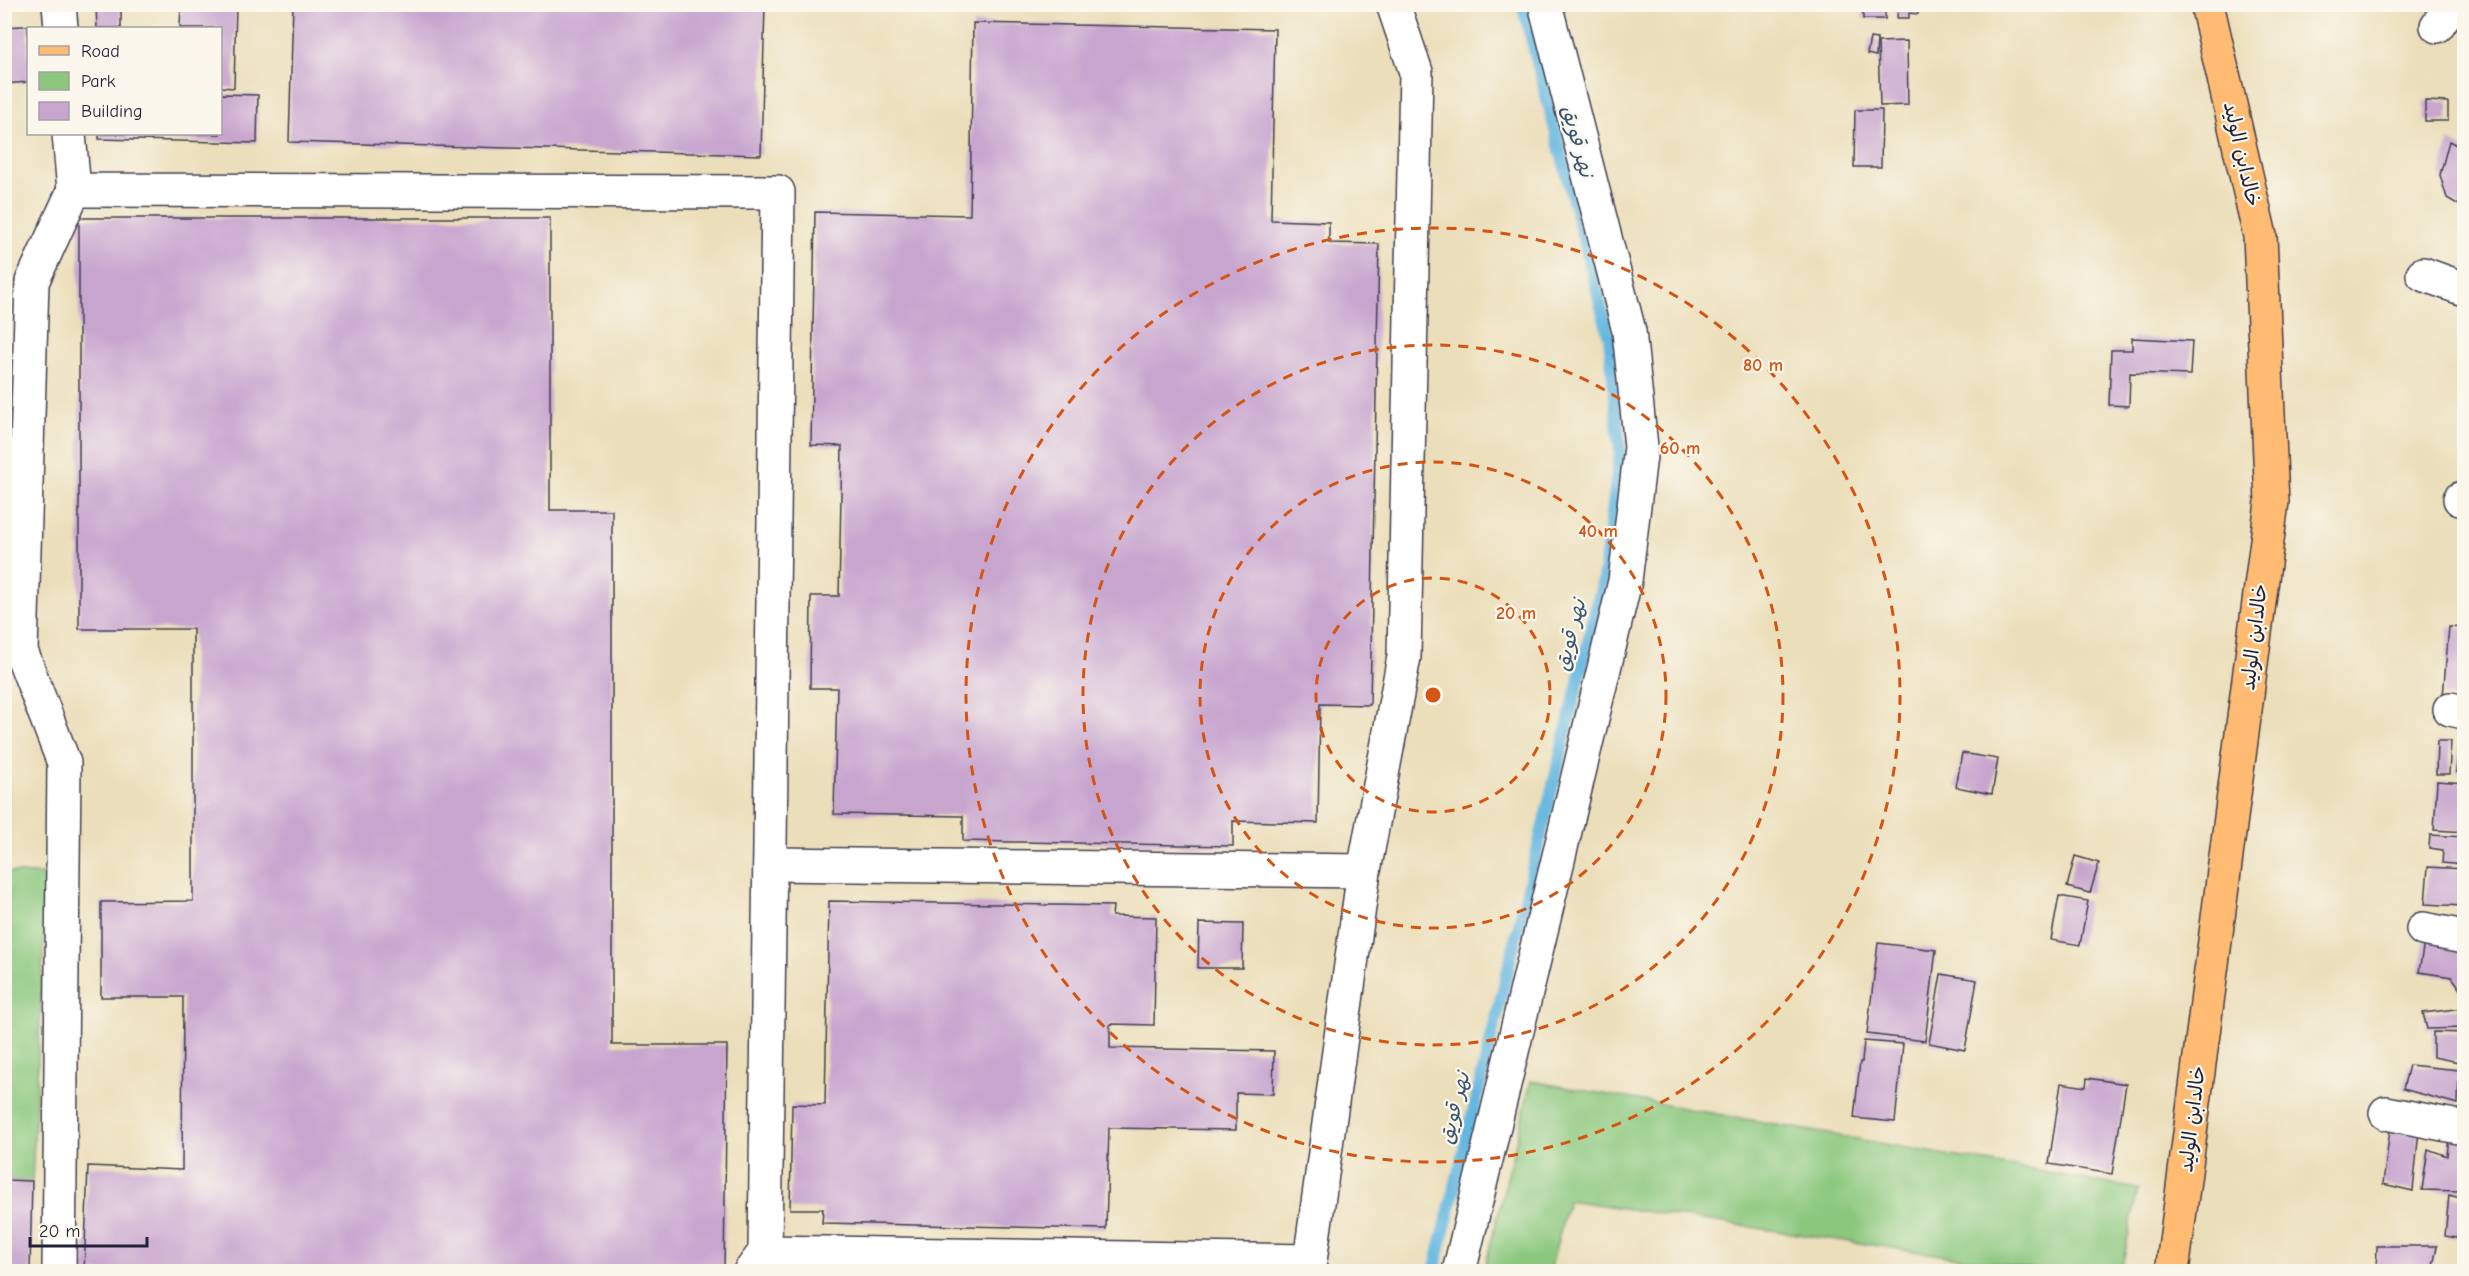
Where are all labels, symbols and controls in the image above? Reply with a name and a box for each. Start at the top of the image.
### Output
legend [27,27,222,135]
text: Road [81,41,120,62]
text: Park [81,71,116,92]
street label: خالدابن الوليد [2217,99,2265,209]
text: Building [81,101,143,122]
water label: نهر قويق [1556,103,1600,182]
text: 80 m [1743,355,1783,376]
text: 60 m [1660,438,1700,459]
text: 40 m [1578,521,1618,542]
street label: خالدابن الوليد [2236,583,2274,692]
water label: نهر قويق [1550,595,1592,674]
text: 20 m [1496,603,1536,624]
centre of rings [1423,685,1443,705]
street label: خالدابن الوليد [2174,1065,2212,1174]
water label: نهر قويق [1434,1068,1476,1147]
scale bar [30,1210,147,1248]
text: 20 m [39,1221,80,1242]

